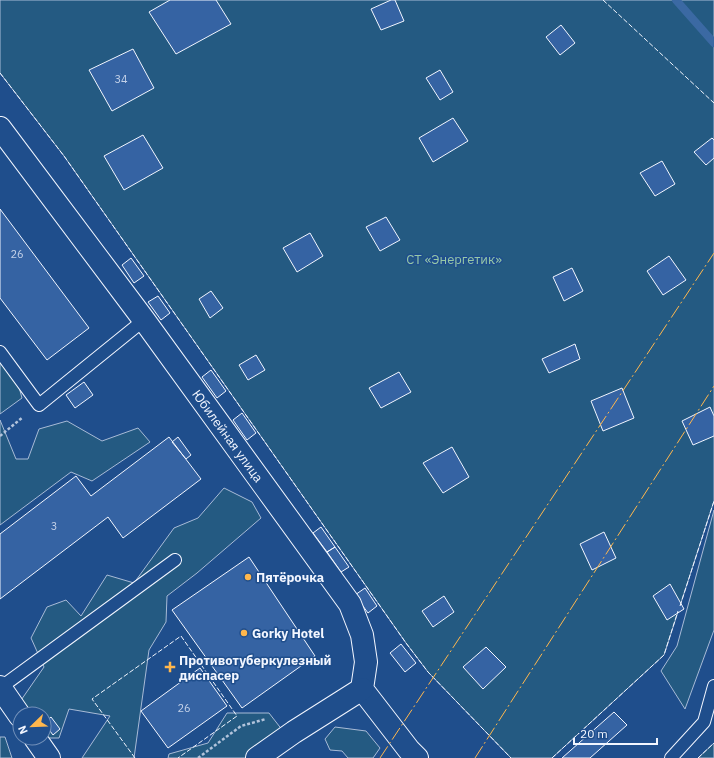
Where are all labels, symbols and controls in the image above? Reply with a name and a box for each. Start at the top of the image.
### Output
house number: 34 [114,72,128,86]
house number: 26 [10,247,24,261]
park label: СТ «Энергетик» [406,251,502,268]
street label: Юбилейная улица [189,386,267,485]
house number: 3 [51,519,57,533]
place label: Пятёрочка [256,569,324,586]
marker: Пятёрочка [243,572,253,582]
place label: Gorky Hotel [252,625,324,642]
marker: Gorky Hotel [239,628,249,638]
place label: Противотуберкулезный диспасер [179,652,332,684]
marker: Противотуберкулезный диспасер [164,661,176,673]
house number: 26 [177,701,191,715]
north arrow [12,706,52,746]
scale bar [574,720,657,746]
text: N [15,723,31,736]
text: 20 m [580,726,608,741]

